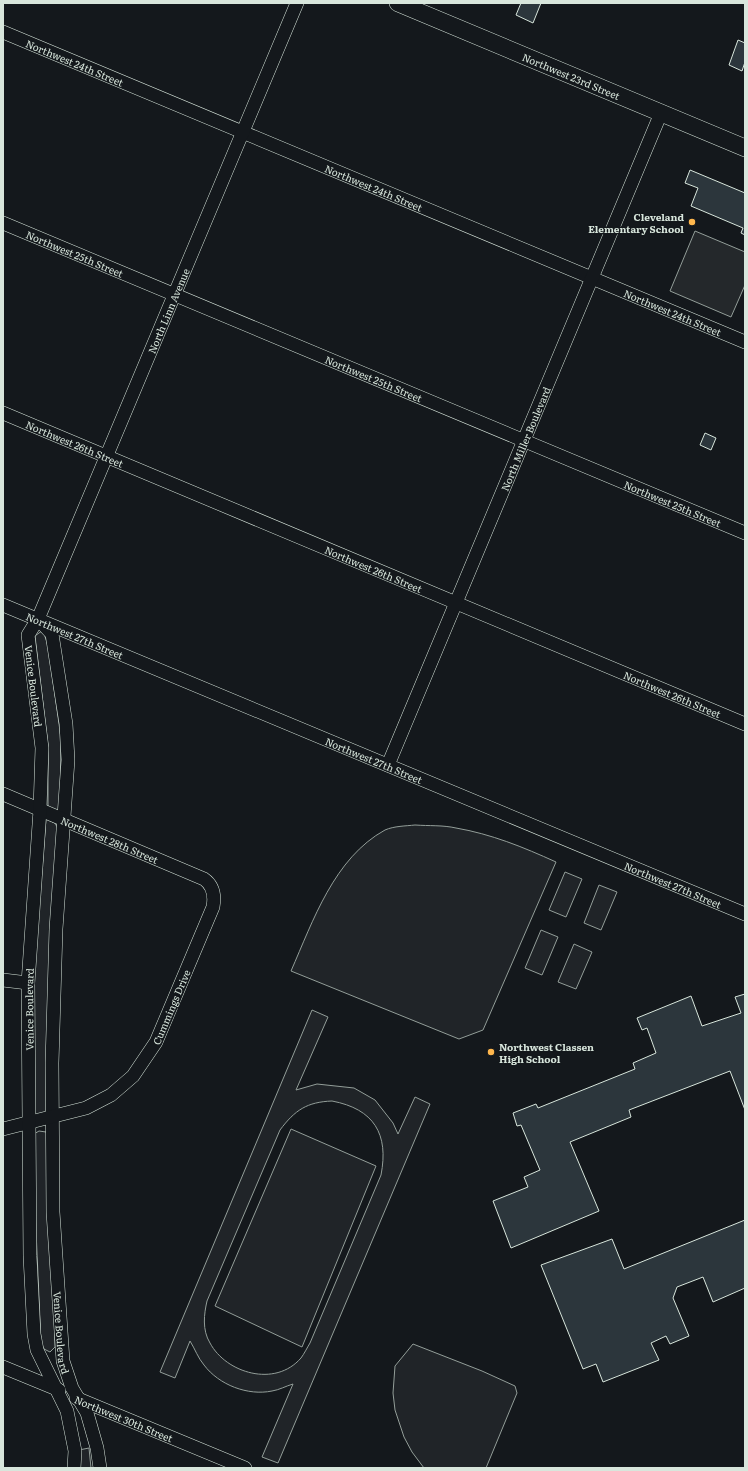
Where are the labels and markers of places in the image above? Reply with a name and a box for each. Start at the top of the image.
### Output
place label: Cleveland Elementary School [588,209,684,236]
marker: Cleveland Elementary School [687,217,697,227]
place label: Northwest Classen High School [499,1039,594,1066]
marker: Northwest Classen High School [486,1047,496,1057]

